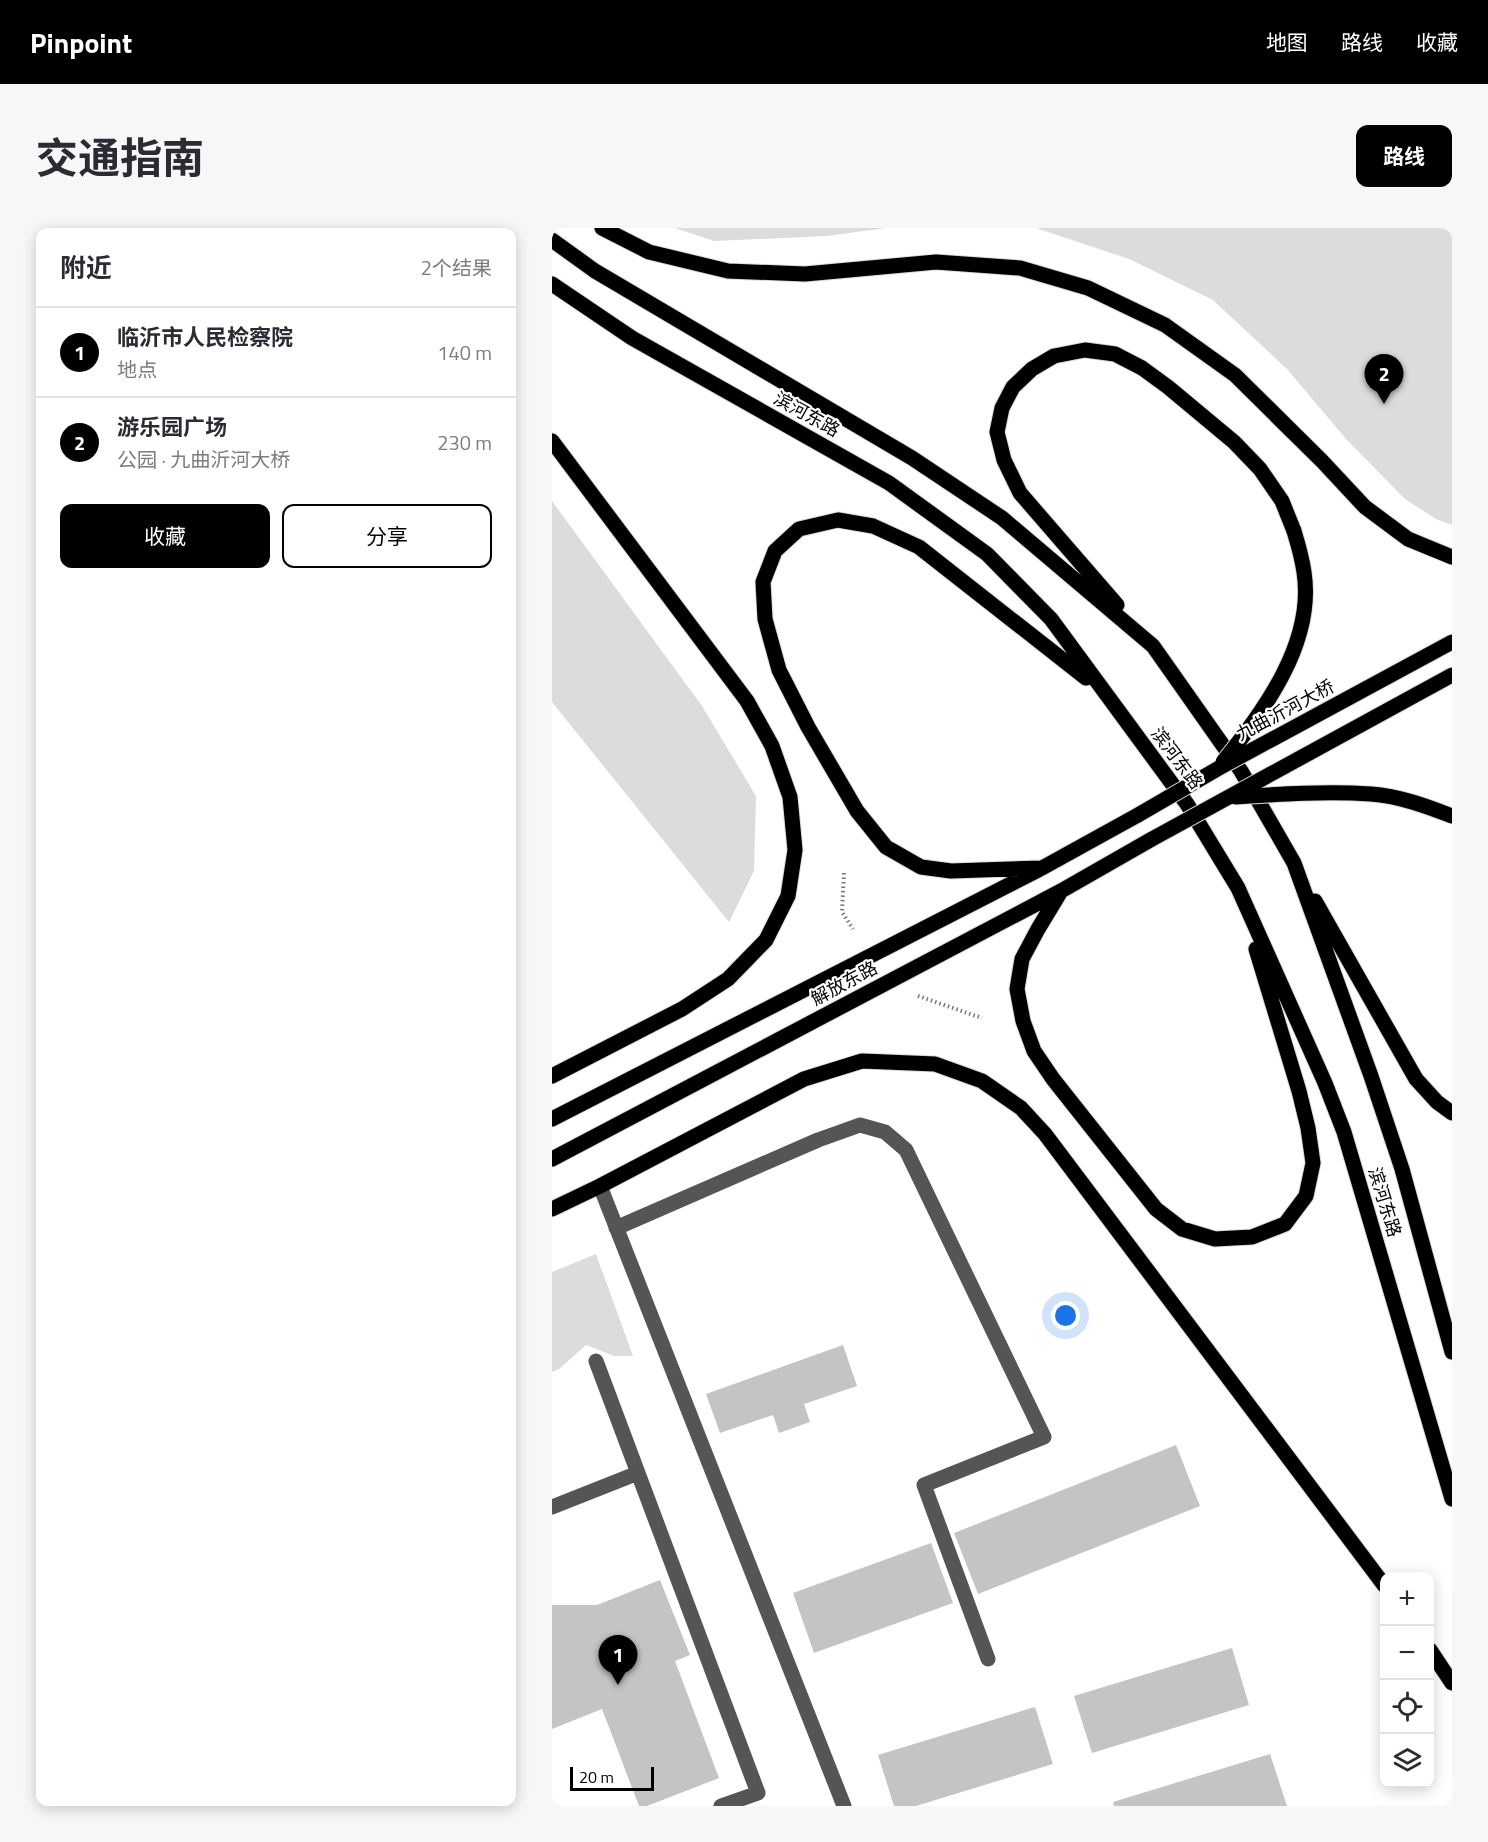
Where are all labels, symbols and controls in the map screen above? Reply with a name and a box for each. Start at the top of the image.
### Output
text: Pinpoint [30,21,132,64]
text: 地图 [1266,26,1308,58]
text: 路线 [1341,26,1383,58]
text: 收藏 [1416,26,1458,58]
text: 交通指南 [36,125,204,189]
button: 路线 [1356,125,1452,187]
text: 附近 [60,248,112,287]
text: 2个结果 [421,252,492,283]
text: 临沂市人民检察院 [117,320,293,354]
text: 1 [74,337,85,368]
text: 140 m [437,337,492,368]
text: 地点 [117,354,157,385]
pin: 2 [1364,354,1404,404]
street label: 滨河东路 [769,385,845,443]
text: 游乐园广场 [117,410,227,444]
text: 2 [74,427,85,458]
text: 230 m [437,427,492,458]
text: 公园 · 九曲沂河大桥 [117,444,290,475]
button: 收藏 [60,504,270,568]
button: 分享 [282,504,492,568]
street label: 九曲沂河大桥 [1231,673,1339,747]
street label: 滨河东路 [1145,721,1209,795]
street label: 解放东路 [806,954,882,1012]
street label: 滨河东路 [1362,1164,1408,1240]
your location [1051,1301,1080,1330]
map controls [1380,1572,1434,1788]
button: + [1380,1572,1434,1626]
button: − [1380,1626,1434,1680]
pin: 1 [598,1636,638,1685]
button: locate [1380,1680,1434,1734]
button: layers [1380,1734,1434,1788]
scale bar [570,1764,654,1792]
text: 20 m [579,1765,614,1789]

